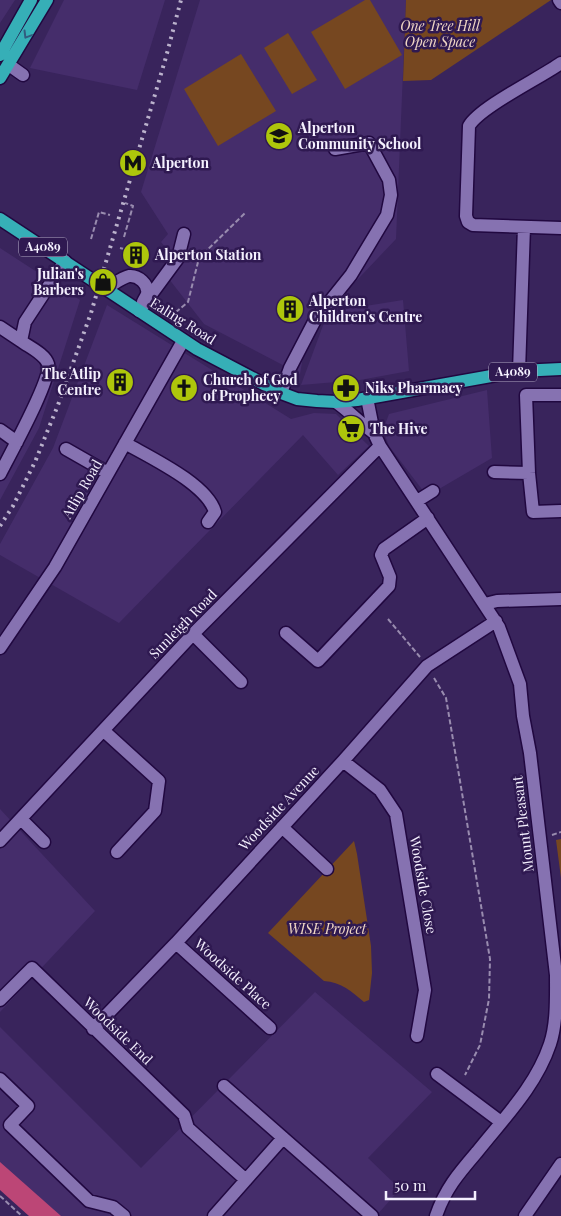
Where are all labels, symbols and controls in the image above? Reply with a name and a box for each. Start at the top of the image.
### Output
park label: One Tree Hill Open Space [400,16,481,51]
one-way arrow [24,29,34,38]
place label: Alperton Community School [297,118,422,153]
school or university icon: Alperton Community School [264,121,294,151]
metro station icon: Alperton [118,148,148,178]
place label: Alperton [151,153,209,172]
road number: A4089 [19,238,67,256]
building icon: Alperton Station [121,240,151,270]
place label: Alperton Station [154,245,262,264]
place label: Julian's Barbers [33,264,84,299]
shop icon: Julian's Barbers [88,267,118,297]
place label: Alperton Children's Centre [308,291,422,326]
street label: Ealing Road [147,293,220,348]
building icon: Alperton Children's Centre [275,294,305,324]
road number: A4089 [489,362,537,382]
place label: The Atlip Centre [42,364,101,399]
building icon: The Atlip Centre [105,367,135,397]
place label: Church of God of Prophecy [203,370,298,405]
church icon: Church of God of Prophecy [169,373,199,403]
pharmacy icon: Niks Pharmacy [331,373,361,403]
place label: Niks Pharmacy [365,378,463,397]
supermarket icon: The Hive [336,414,366,444]
place label: The Hive [370,419,428,438]
street label: Atlip Road [56,456,106,523]
street label: Sunleigh Road [145,585,221,663]
street label: Woodside Avenue [233,761,323,855]
street label: Mount Pleasant [507,774,538,873]
street label: Woodside Close [405,834,441,935]
park label: WISE Project [288,919,368,938]
street label: Woodside Place [190,933,276,1013]
street label: Woodside End [79,992,157,1068]
scale bar [386,1168,475,1200]
text: 50 m [394,1175,427,1195]

